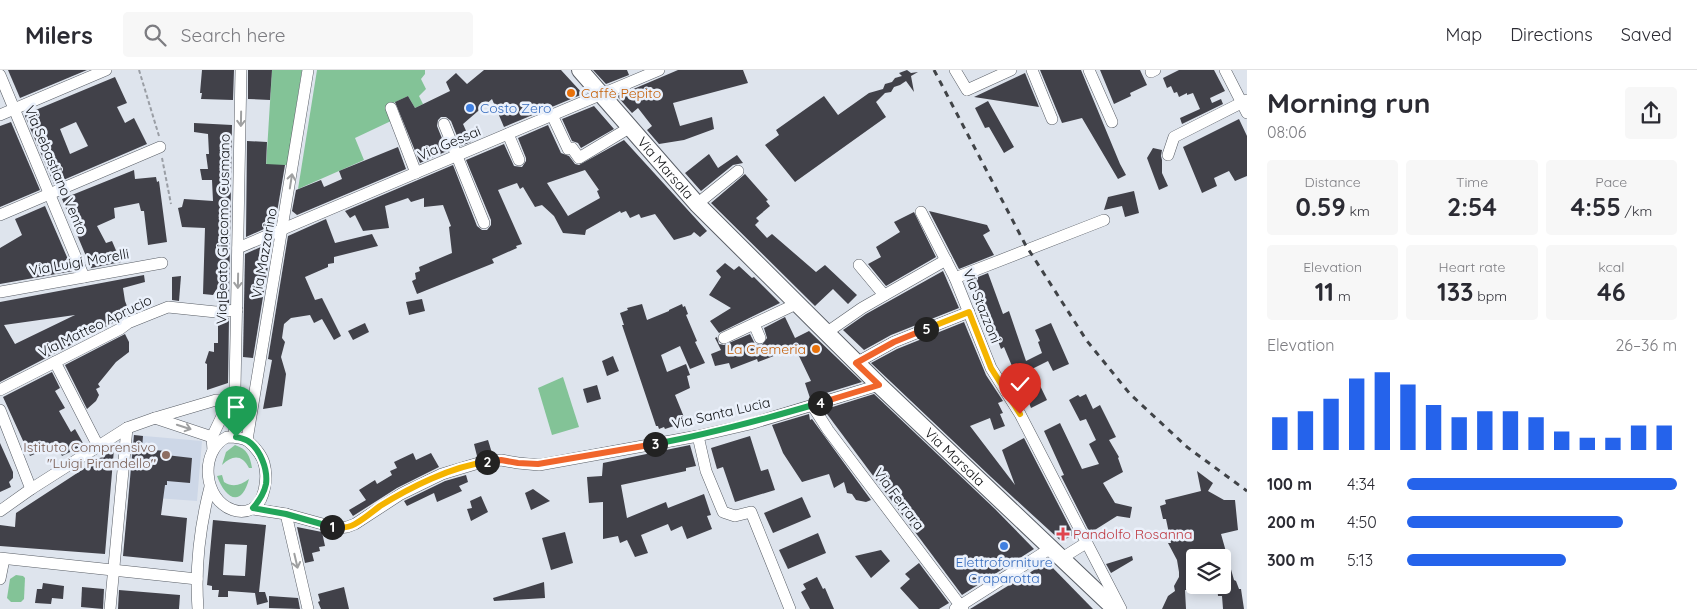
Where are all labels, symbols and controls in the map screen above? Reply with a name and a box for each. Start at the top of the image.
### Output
search box [123,12,473,57]
text: Milers [25,20,93,50]
icon: search [141,21,169,49]
text: Search here [181,23,286,47]
text: Map [1445,23,1482,46]
text: Directions [1510,23,1593,46]
text: Saved [1621,23,1672,46]
place label: Caffè Pepito [581,84,661,102]
text: Morning run [1267,85,1431,120]
marker: Caffè Pepito [565,87,577,99]
button: share [1625,87,1677,139]
place label: Costo Zero [480,99,552,117]
marker: Costo Zero [464,102,476,114]
street label: Via Sebastiano Vento [21,103,91,237]
one-way arrow [236,110,245,126]
street label: Via Gessai [415,122,483,164]
text: 08:06 [1267,122,1306,142]
street label: Via Marsala [633,133,698,203]
street label: Via Beato Giacomo Cusmano [212,134,234,324]
text: Distance [1305,173,1361,191]
text: Time [1456,173,1488,191]
text: Pace [1595,173,1627,191]
one-way arrow [286,174,296,190]
text: 0.59 [1296,191,1346,222]
text: 2:54 [1447,191,1497,222]
text: 4:55 [1570,191,1621,222]
text: km [1346,202,1370,220]
text: /km [1621,202,1652,220]
street label: Via Mazzarino [247,206,281,300]
street label: Via Luigi Morelli [28,244,130,280]
text: Elevation [1303,258,1362,276]
text: Heart rate [1439,258,1505,276]
text: kcal [1598,258,1624,276]
street label: Via Stazzoni [959,266,1005,346]
one-way arrow [233,273,242,289]
text: 11 [1315,276,1334,307]
text: 133 [1437,276,1474,307]
text: 46 [1597,276,1626,307]
text: m [1334,287,1351,305]
text: bpm [1474,287,1507,305]
street label: Via Matteo Aprucio [35,291,155,361]
pin: 5 [914,316,938,342]
text: 5 [922,320,931,338]
text: Elevation [1267,335,1334,355]
text: 26–36 m [1615,335,1677,355]
place label: La Cremeria [727,340,806,358]
marker: La Cremeria [810,343,822,355]
pin [999,363,1041,414]
icon: check [1006,370,1034,398]
pin [215,386,257,437]
pin: 4 [808,390,832,416]
icon: arrive [222,393,250,421]
street label: Via Santa Lucia [670,393,772,433]
text: 4 [816,394,825,412]
one-way arrow [175,423,191,433]
street label: Via Marsala [921,424,989,490]
pin: 3 [642,432,668,456]
text: 3 [652,435,659,453]
place label: Istituto Comprensivo "Luigi Pirandello" [23,438,156,472]
marker: Istituto Comprensivo "Luigi Pirandello" [160,449,172,461]
pin: 2 [474,450,500,474]
text: 2 [484,453,491,471]
street label: Via Ferrara [870,464,928,534]
text: 100 m [1267,474,1312,494]
text: 4:34 [1347,474,1375,494]
text: 200 m [1267,512,1315,532]
text: 4:50 [1347,512,1377,532]
pin: 1 [320,514,344,540]
text: 1 [330,518,335,536]
place label: Pandolfo Rosanna [1073,525,1192,543]
marker: Pandolfo Rosanna [1057,528,1069,540]
marker: Elettroforniture Craparotta [998,540,1010,552]
map controls [1186,549,1231,594]
button: layers [1186,549,1231,594]
text: 300 m [1267,550,1314,570]
text: 5:13 [1347,550,1373,570]
one-way arrow [292,553,302,569]
place label: Elettroforniture Craparotta [955,553,1053,587]

